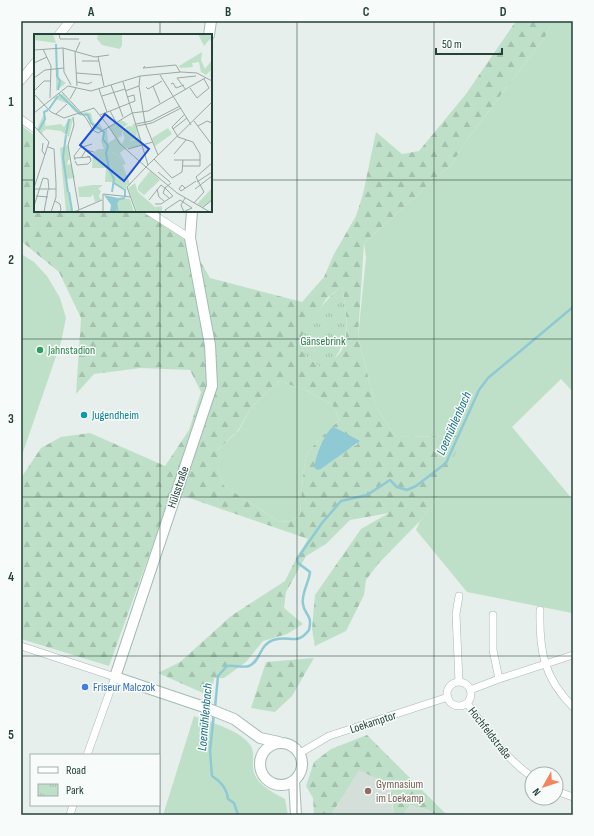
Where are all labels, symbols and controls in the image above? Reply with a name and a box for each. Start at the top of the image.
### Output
text: A [87,4,95,20]
text: B [225,4,231,20]
text: C [363,4,370,20]
text: D [500,4,507,20]
scale bar [436,30,502,56]
inset map [34,34,212,212]
text: 50 m [442,37,462,52]
text: 1 [8,94,14,110]
text: 2 [8,252,14,268]
park label: Gänsebrink [300,334,346,349]
place label: Jahnstadion [47,343,95,358]
marker: Jahnstadion [35,345,45,355]
water label: Loemühlenbach [433,389,475,458]
place label: Jugendheim [91,408,139,423]
marker: Jugendheim [79,410,89,420]
text: 3 [8,411,14,427]
street label: Hülsstraße [164,464,193,510]
text: 4 [8,569,14,585]
place label: Friseur Malczok [93,680,156,695]
marker: Friseur Malczok [80,682,90,692]
water label: Loemühlenbach [194,682,216,752]
street label: Hochfeldstraße [465,704,515,762]
street label: Loekamptor [348,708,399,737]
text: 5 [8,727,14,743]
legend [30,754,160,806]
text: Road [66,763,86,778]
north arrow [524,766,564,806]
place label: Gymnasium im Loekamp [376,777,424,806]
text: Park [66,783,84,798]
marker: Gymnasium im Loekamp [363,786,373,796]
text: N [530,786,544,798]

